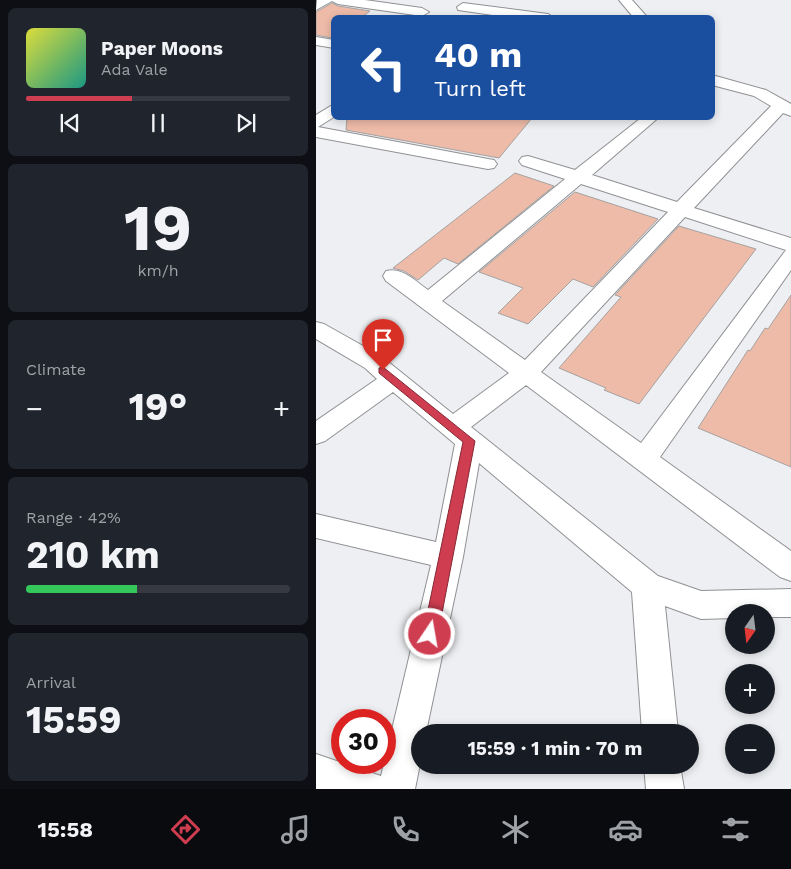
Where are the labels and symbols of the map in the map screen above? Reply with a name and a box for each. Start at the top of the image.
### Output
pin [362,319,404,370]
north arrow [725,604,775,654]
position arrow [403,607,455,659]
speed limit sign: 30 [331,709,396,774]

